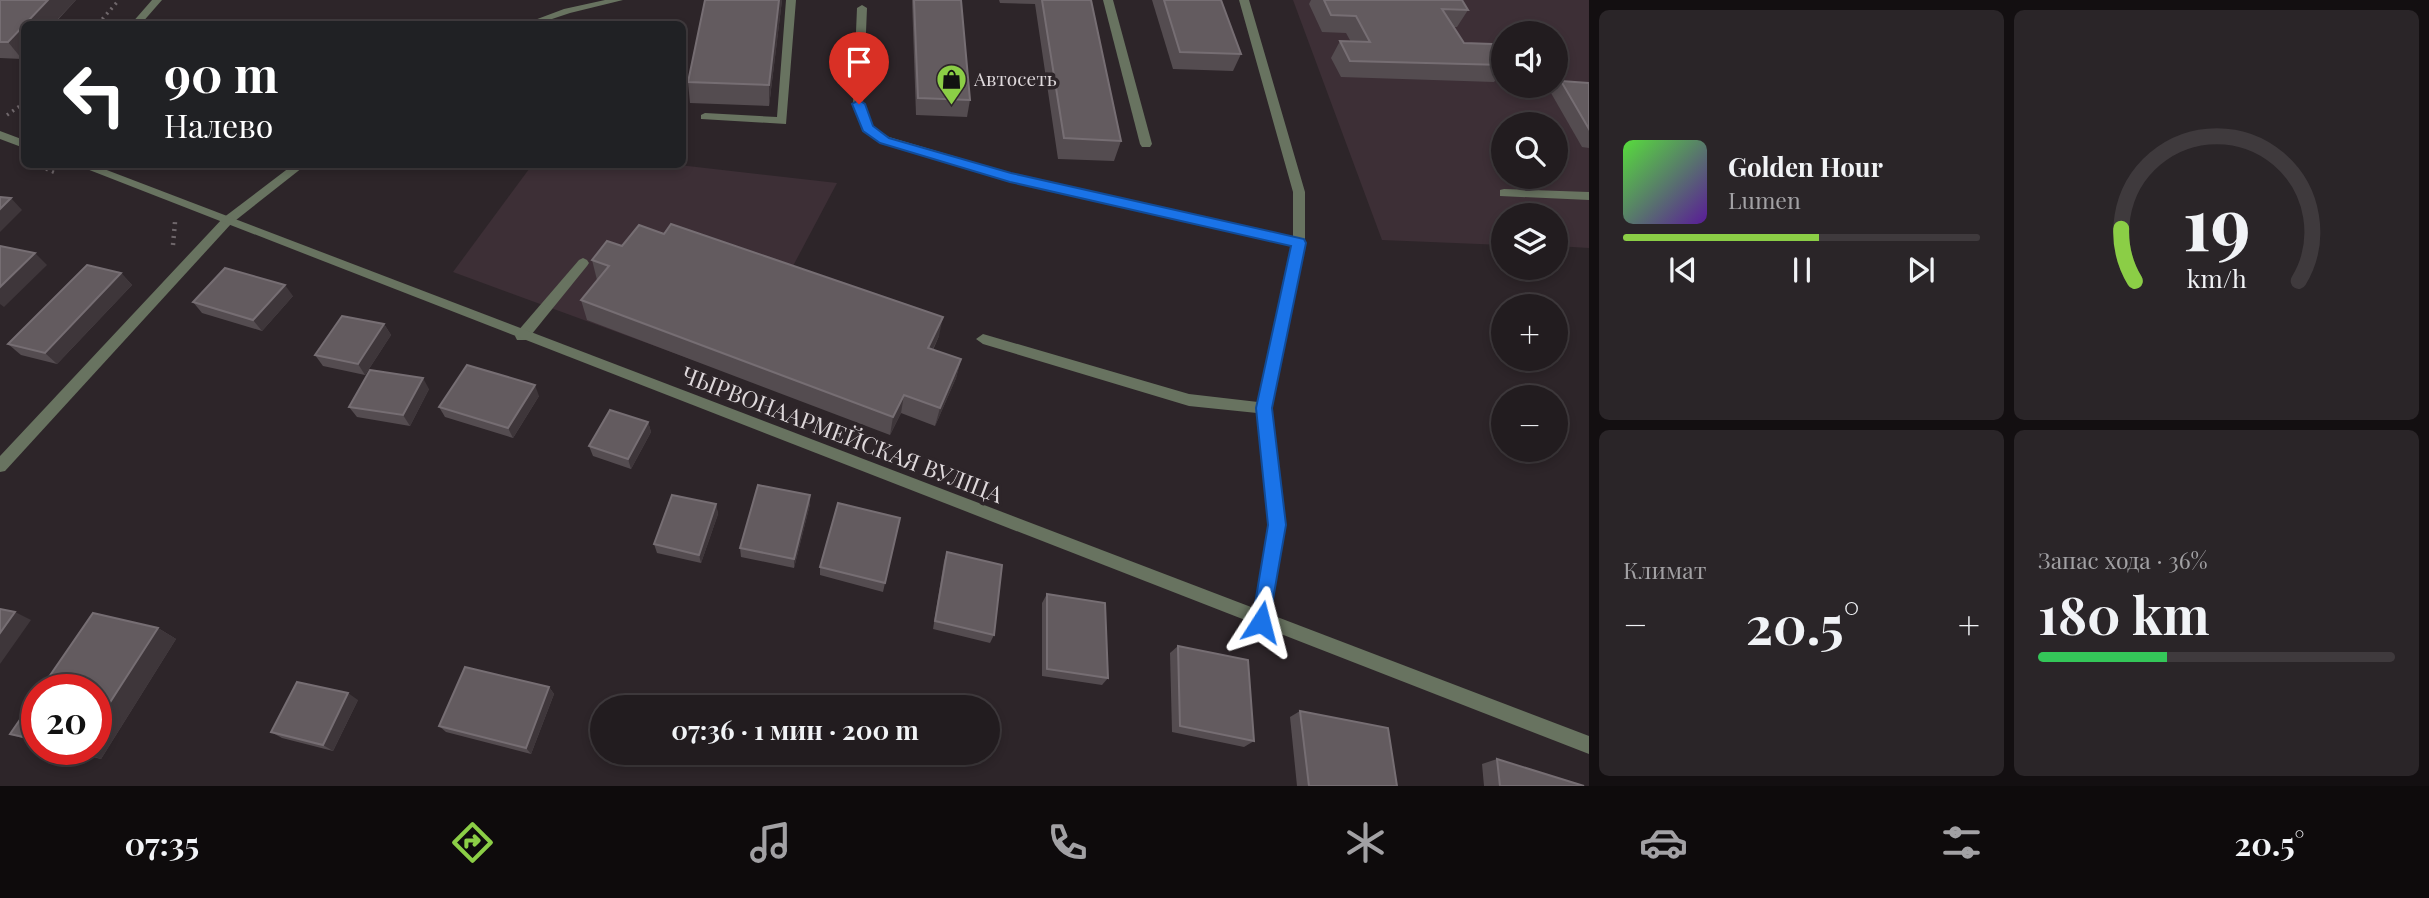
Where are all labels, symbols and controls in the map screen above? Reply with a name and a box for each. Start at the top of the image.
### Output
map controls [1491,21,1568,462]
button: sound [1491,21,1568,98]
pin [829,32,889,104]
text: 90 m [164,40,278,105]
icon: arrive [840,43,878,81]
icon: left [49,49,140,140]
shop icon: Автосеть [934,62,968,106]
place label: Автосеть [973,65,1057,91]
text: Налево [164,103,273,146]
button: search [1491,112,1568,189]
text: Golden Hour [1728,149,1883,184]
text: 19 [2182,172,2251,269]
text: Lumen [1728,184,1801,215]
button: layers [1491,203,1568,280]
icon: previous [1664,251,1702,289]
icon: pause [1783,251,1821,289]
icon: next [1902,251,1940,289]
text: km/h [2187,261,2247,294]
button: + [1491,294,1568,371]
street label: ЧЫРВОНААРМЕЙСКАЯ ВУЛІЦА [677,358,1008,509]
button: − [1491,385,1568,462]
text: Запас хода · 36% [2038,544,2208,575]
text: Климат [1623,554,1706,585]
text: 180 km [2038,579,2210,648]
position arrow [1224,585,1298,659]
text: 20.5° [1746,589,1860,658]
text: − [1623,598,1648,649]
text: + [1958,598,1980,649]
speed limit sign: 20 [21,674,112,765]
text: 07:36 · 1 мин · 200 m [671,712,919,747]
icon: directions [448,818,497,867]
icon: music [746,818,795,867]
icon: phone [1043,818,1092,867]
icon: climate [1341,818,1390,867]
icon: car [1639,818,1688,867]
icon: filters [1937,818,1986,867]
text: 07:35 [124,821,199,864]
text: 20.5° [2234,821,2305,864]

